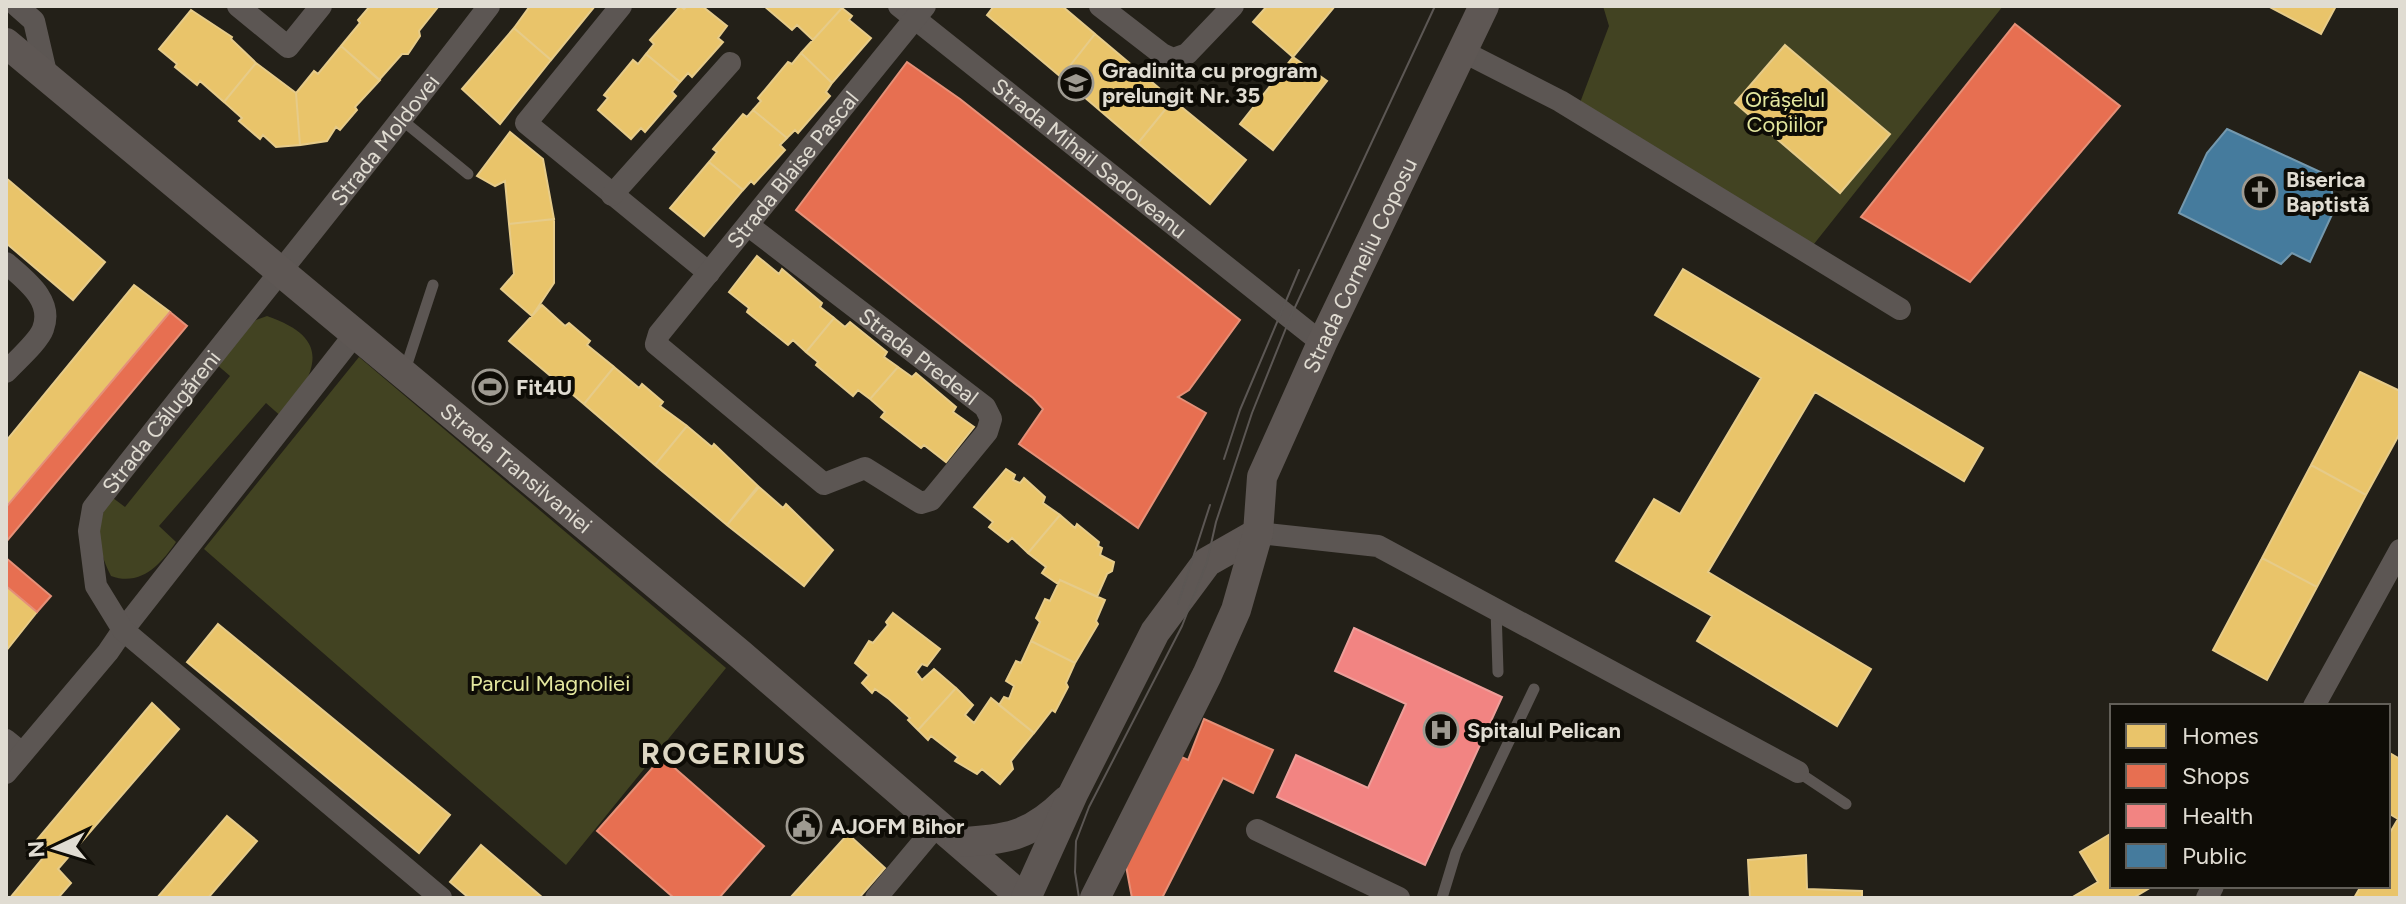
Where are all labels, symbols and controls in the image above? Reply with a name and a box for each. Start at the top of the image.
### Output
place label: Gradinita cu program prelungit Nr. 35 [1102,57,1318,109]
school or university icon: Gradinita cu program prelungit Nr. 35 [1057,64,1095,102]
street label: Strada Moldovei [325,69,445,211]
street label: Strada Mihail Sadoveanu [987,73,1193,244]
street label: Strada Blaise Pascal [721,86,865,254]
park label: Orășelul Copiilor [1745,86,1825,138]
street label: Strada Corneliu Coposu [1297,154,1423,377]
place label: Biserica Baptistă [2286,166,2370,218]
church icon: Biserica Baptistă [2241,173,2279,211]
street label: Strada Predeal [853,302,984,411]
street label: Strada Călugăreni [96,345,226,499]
sports icon: Fit4U [471,368,509,406]
place label: Fit4U [516,374,572,401]
street label: Strada Transilvaniei [435,397,597,539]
park label: Parcul Magnoliei [470,670,630,697]
legend [2110,704,2390,888]
hospital icon: Spitalul Pelican [1422,711,1460,749]
place label: Spitalul Pelican [1467,717,1621,744]
text: Homes [2182,721,2259,750]
district label: ROGERIUS [641,735,807,772]
text: Shops [2182,761,2249,790]
text: Health [2182,801,2253,830]
public building icon: AJOFM Bihor [785,807,823,845]
north arrow [16,808,96,888]
place label: AJOFM Bihor [830,813,965,840]
text: N [22,840,51,859]
text: Public [2182,841,2247,870]

